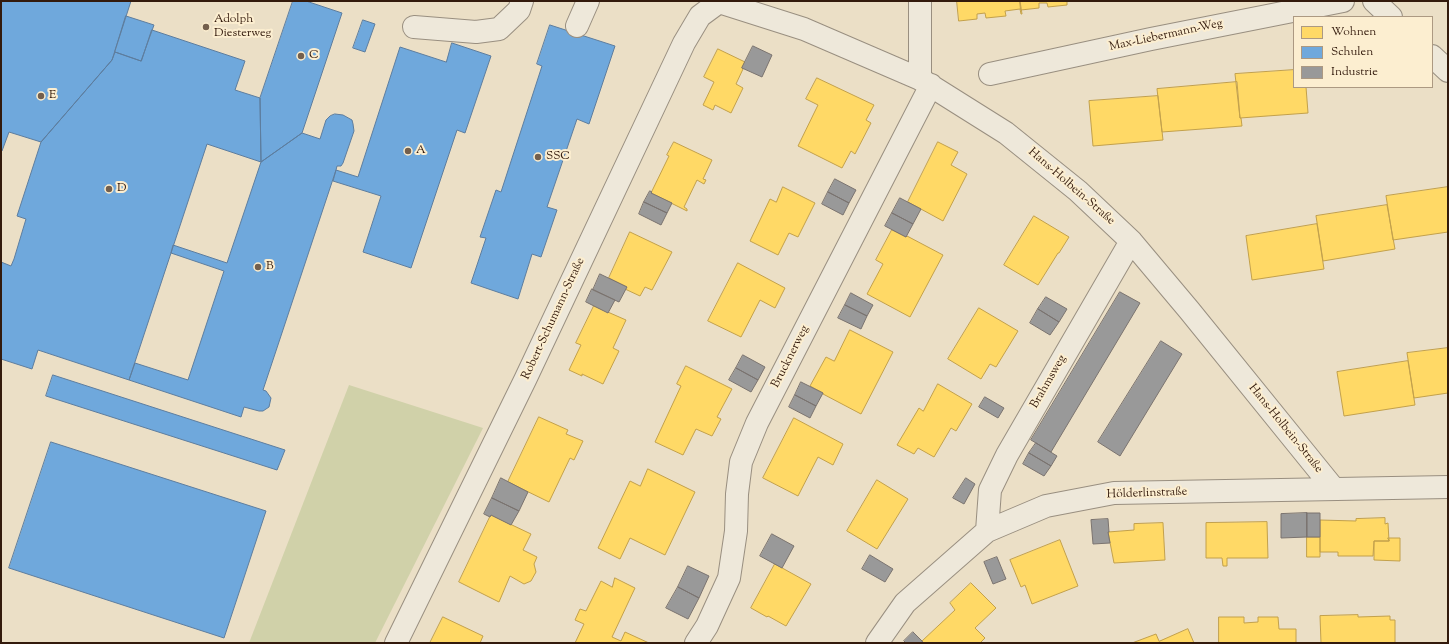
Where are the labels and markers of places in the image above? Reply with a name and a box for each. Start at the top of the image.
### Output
place label: Adolph Diesterweg [214,13,271,41]
marker: Adolph Diesterweg [201,22,211,32]
place label: C [309,49,319,63]
marker: C [296,51,306,61]
place label: E [49,89,56,103]
marker: E [36,91,46,101]
place label: A [416,144,426,158]
marker: A [403,146,413,156]
place label: SSC [546,150,570,164]
marker: SSC [533,152,543,162]
place label: D [117,182,127,196]
marker: D [104,184,114,194]
place label: B [266,260,274,274]
marker: B [253,262,263,272]

